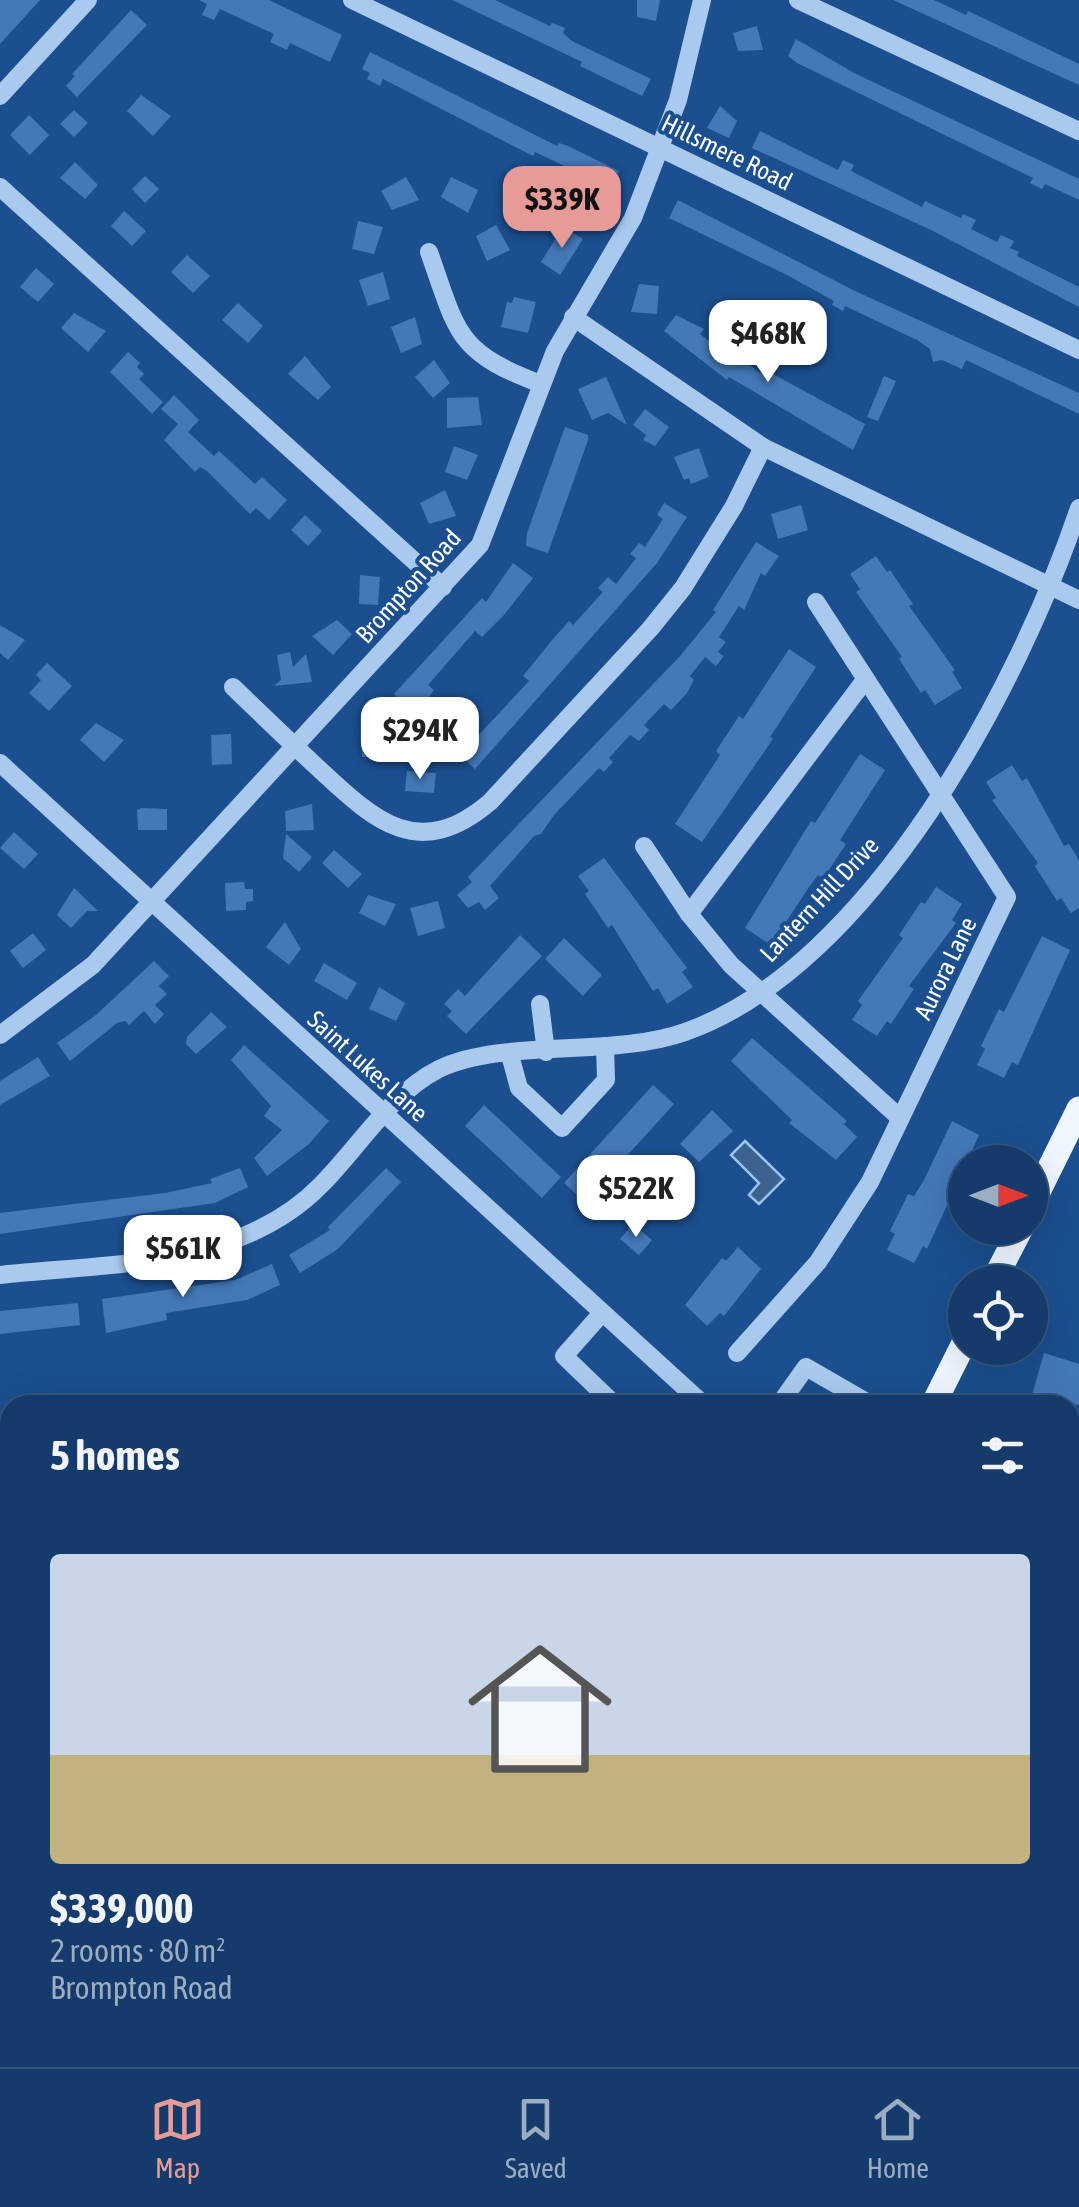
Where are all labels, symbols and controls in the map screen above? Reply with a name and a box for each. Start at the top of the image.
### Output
street label: Hillsmere Road [657,108,797,196]
pin: $339K [492,166,632,251]
text: $339K [525,180,599,217]
pin: $468K [698,300,838,385]
text: $468K [731,314,805,351]
street label: Brompton Road [350,524,466,648]
pin: $294K [350,697,490,782]
text: $294K [383,711,457,748]
street label: Lantern Hill Drive [754,831,884,967]
street label: Aurora Lane [908,912,982,1024]
street label: Saint Lukes Lane [302,1005,434,1127]
north arrow [948,1145,1048,1245]
map controls [948,1145,1048,1365]
pin: $522K [566,1155,706,1240]
text: $522K [599,1169,673,1206]
pin: $561K [113,1215,253,1300]
text: $561K [146,1229,220,1266]
button: locate [948,1265,1048,1365]
icon: filters [975,1428,1030,1483]
text: 5 homes [50,1431,180,1479]
icon: home [450,1619,630,1799]
text: $339,000 [50,1884,194,1932]
text: 2 rooms · 80 m² [50,1932,225,1969]
text: Brompton Road [50,1969,233,2006]
tab: Map [150,2092,205,2184]
tab: Saved [505,2092,567,2184]
tab: Home [867,2092,929,2184]

